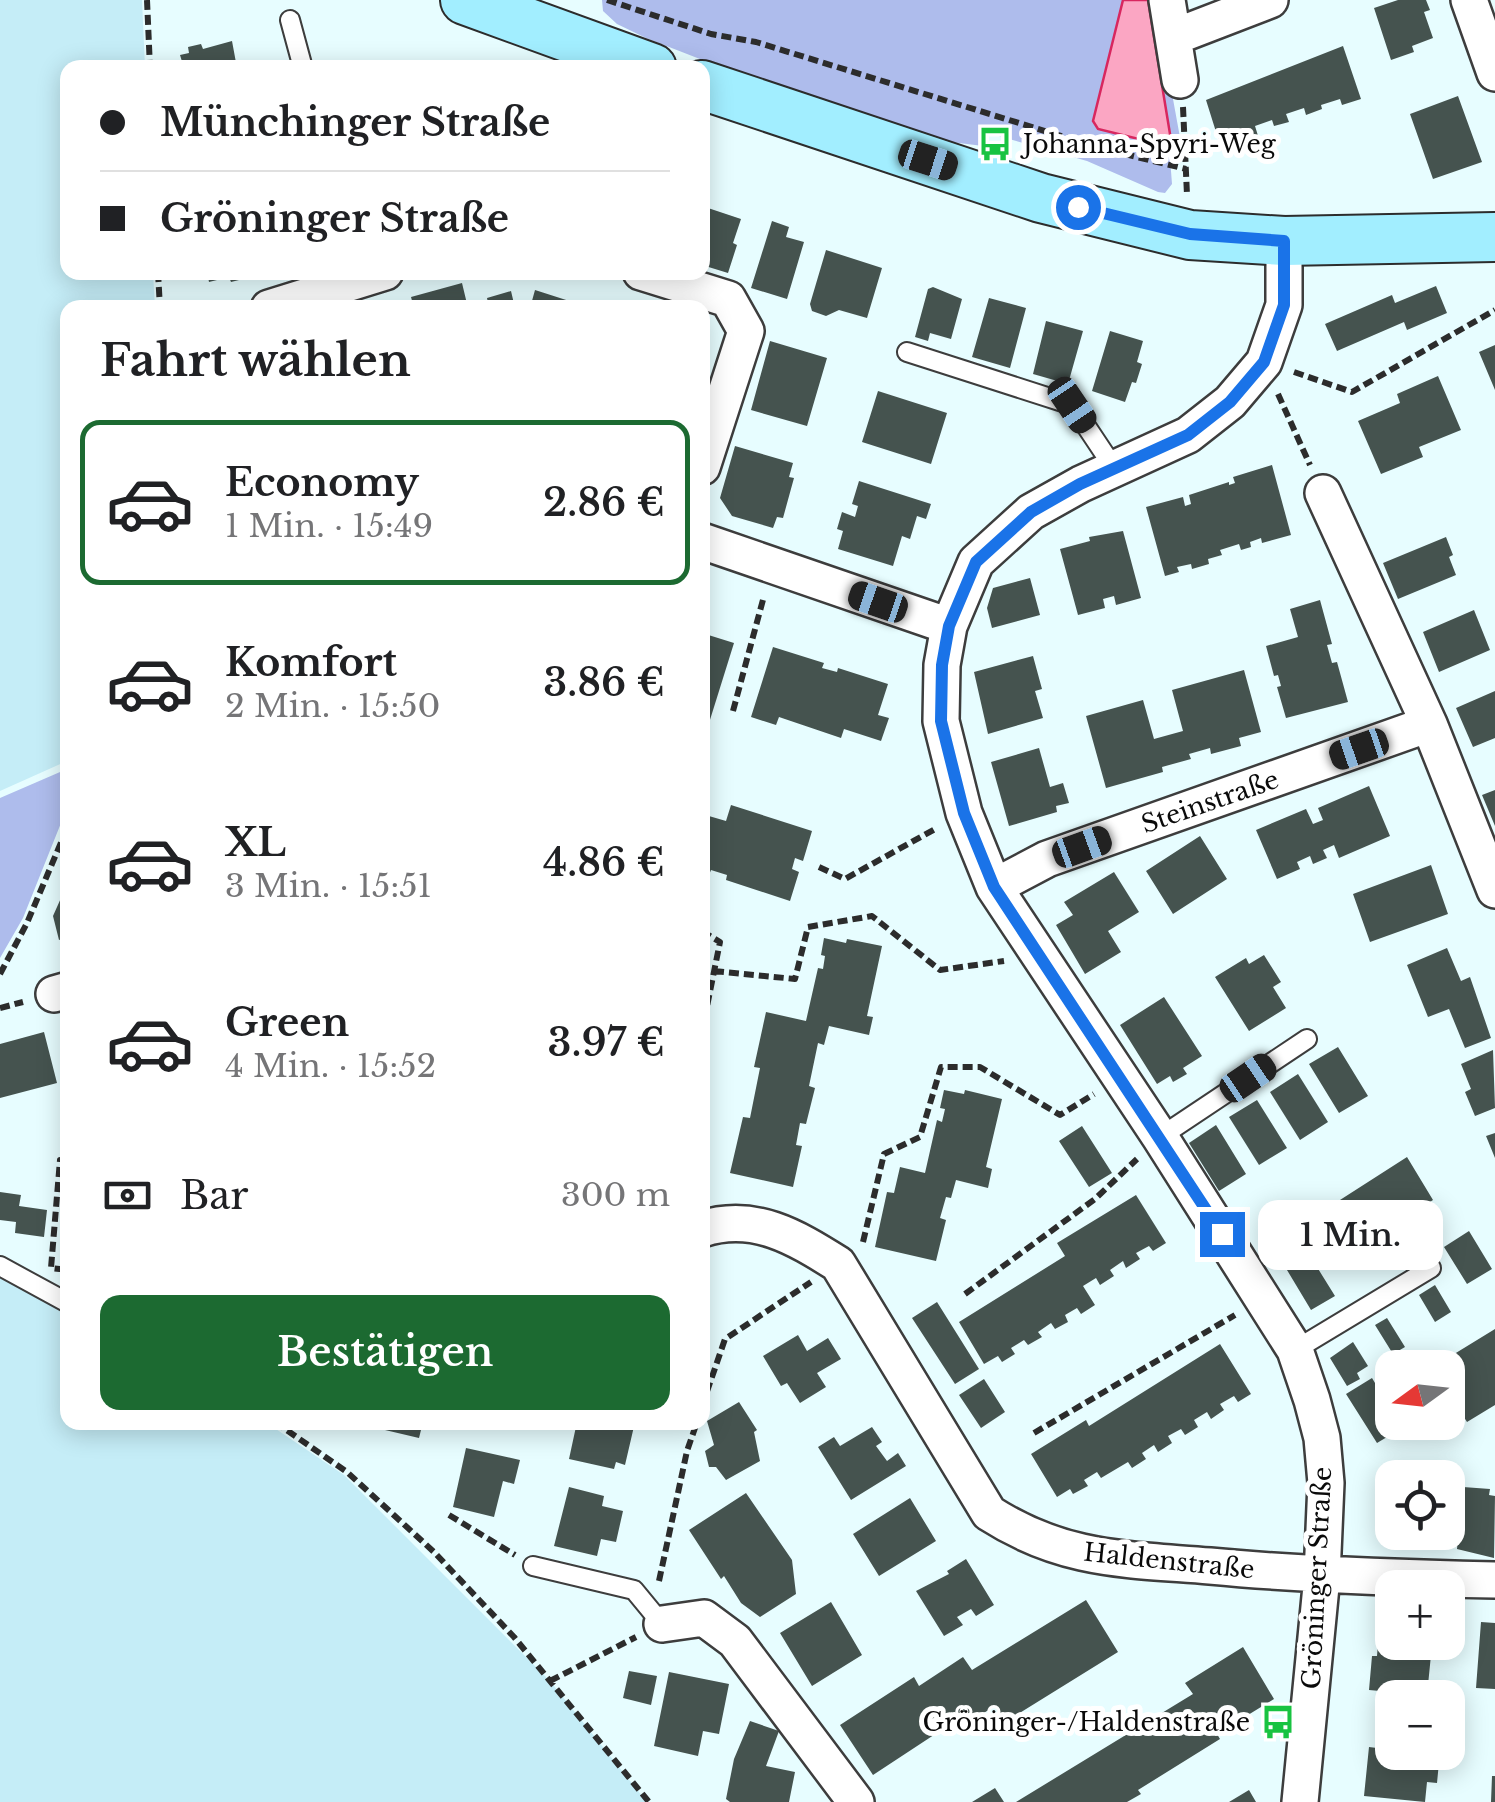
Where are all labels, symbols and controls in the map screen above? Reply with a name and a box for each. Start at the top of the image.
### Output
text: Münchinger Straße [160,99,550,146]
bus stop icon: Johanna-Spyri-Weg [976,125,1014,163]
place label: Johanna-Spyri-Weg [1020,129,1277,160]
car [895,136,961,184]
route start [1056,185,1101,230]
text: Gröninger Straße [160,195,509,242]
text: Fahrt wählen [100,332,411,388]
car [1043,372,1101,438]
icon: car [105,458,195,548]
text: Economy [225,459,419,506]
text: 2.86 € [543,479,665,526]
text: 1 Min. · 15:49 [225,506,433,546]
car [845,578,911,626]
icon: car [105,638,195,728]
text: Komfort [225,639,397,686]
text: 3.86 € [543,659,665,706]
text: 2 Min. · 15:50 [225,686,440,726]
car [1326,725,1392,773]
street label: Steinstraße [1137,764,1283,840]
icon: car [105,818,195,908]
text: XL [225,819,286,866]
car [1049,823,1115,871]
text: 4.86 € [543,839,665,886]
text: 3 Min. · 15:51 [225,866,432,906]
icon: car [105,998,195,1088]
text: Green [225,999,349,1046]
text: 3.97 € [548,1019,665,1066]
text: 4 Min. · 15:52 [225,1046,436,1086]
car [1215,1049,1281,1107]
icon: cash [100,1168,155,1223]
text: Bar [180,1172,248,1219]
text: 300 m [561,1175,670,1215]
callout: 1 Min. [1257,1199,1442,1269]
route end [1200,1212,1245,1257]
text: 1 Min. [1300,1215,1401,1255]
button: Bestätigen [100,1295,670,1410]
north arrow [1375,1350,1465,1440]
map controls [1375,1350,1465,1770]
button: locate [1375,1460,1465,1550]
street label: Gröninger Straße [1296,1466,1338,1690]
street label: Haldenstraße [1082,1537,1256,1585]
button: + [1375,1570,1465,1660]
button: − [1375,1680,1465,1770]
bus stop icon: Gröninger-/Haldenstraße [1259,1703,1297,1741]
place label: Gröninger-/Haldenstraße [922,1707,1250,1738]

